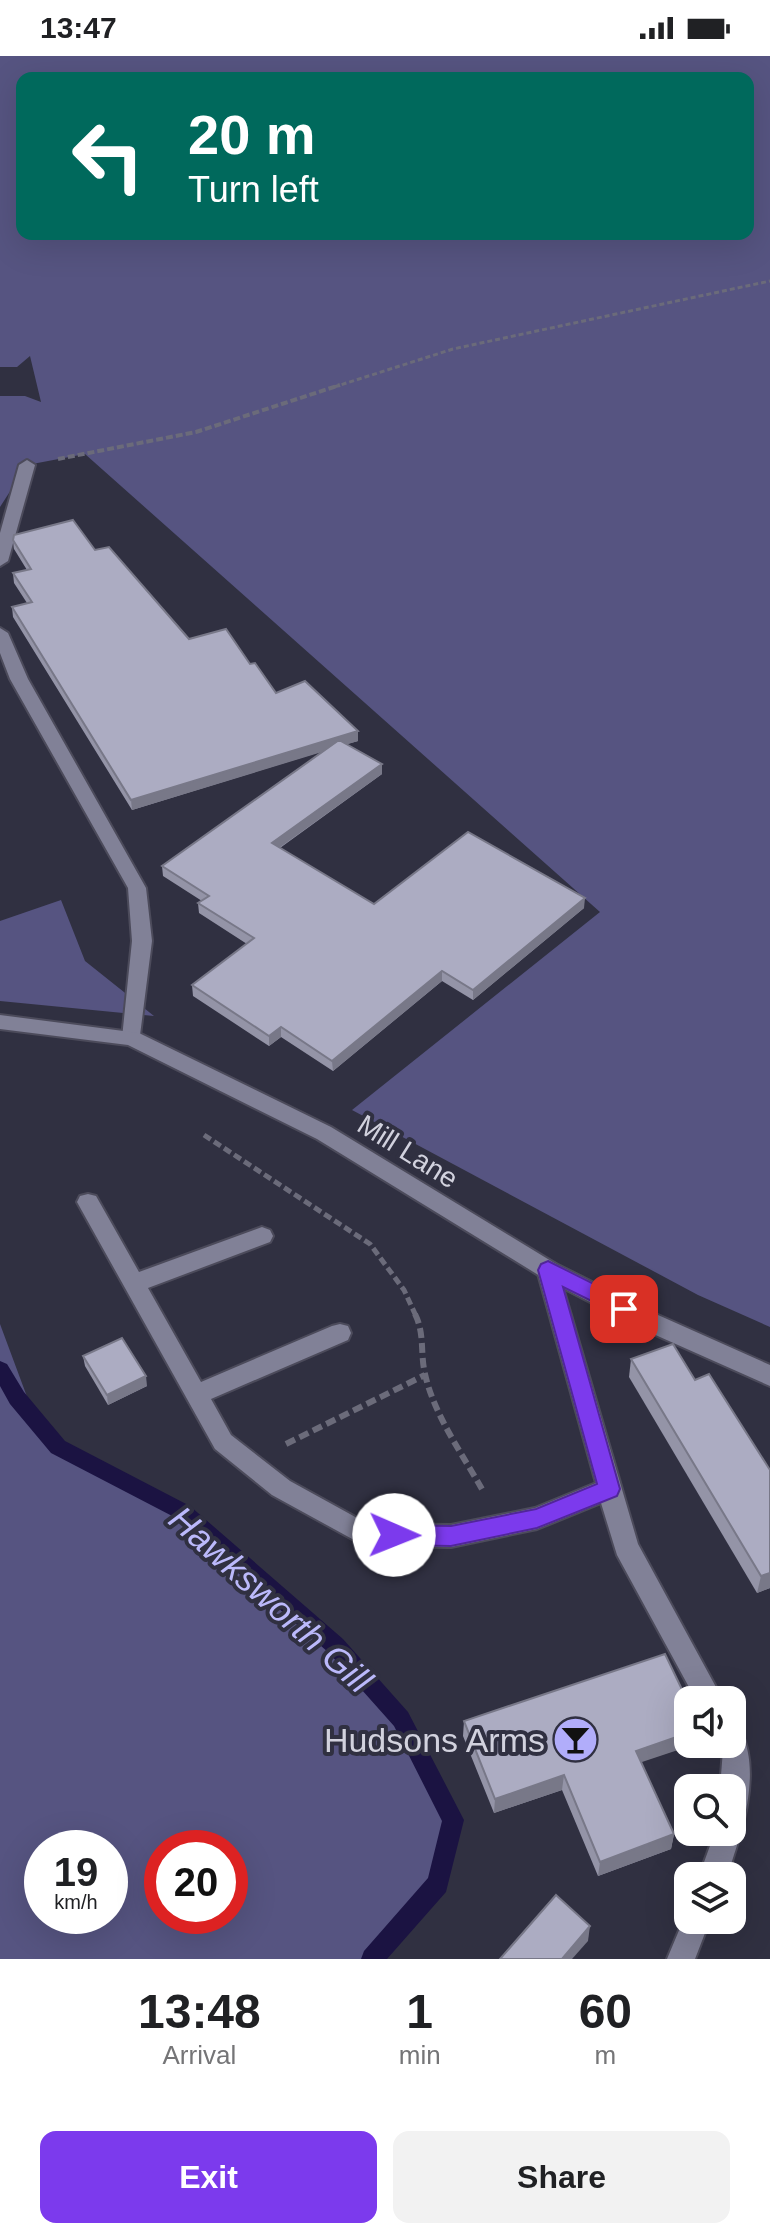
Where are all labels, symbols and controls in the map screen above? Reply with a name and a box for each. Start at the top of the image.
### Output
text: 13:47 [40,11,117,44]
text: 20 m [188,103,316,166]
icon: left [56,104,160,208]
text: Turn left [188,169,319,210]
street label: Mill Lane [352,1109,463,1194]
pin [590,1275,658,1343]
icon: arrive [602,1287,646,1331]
position arrow [352,1493,436,1577]
water label: Hawksworth Gill [161,1498,381,1702]
map controls [674,1686,746,1934]
button: sound [674,1686,746,1758]
bar icon: Hudsons Arms [552,1716,600,1764]
place label: Hudsons Arms [324,1721,545,1759]
button: search [674,1774,746,1846]
speed limit sign: 20 [144,1830,248,1934]
text: 19 [54,1850,98,1894]
button: layers [674,1862,746,1934]
text: km/h [54,1891,98,1913]
text: 13:48 [138,1985,261,2038]
text: 1 [406,1985,433,2038]
text: 60 [579,1985,632,2038]
text: Arrival [163,2040,236,2070]
text: min [399,2040,441,2070]
text: m [594,2040,616,2070]
button: Exit [40,2131,377,2223]
button: Share [393,2131,730,2223]

